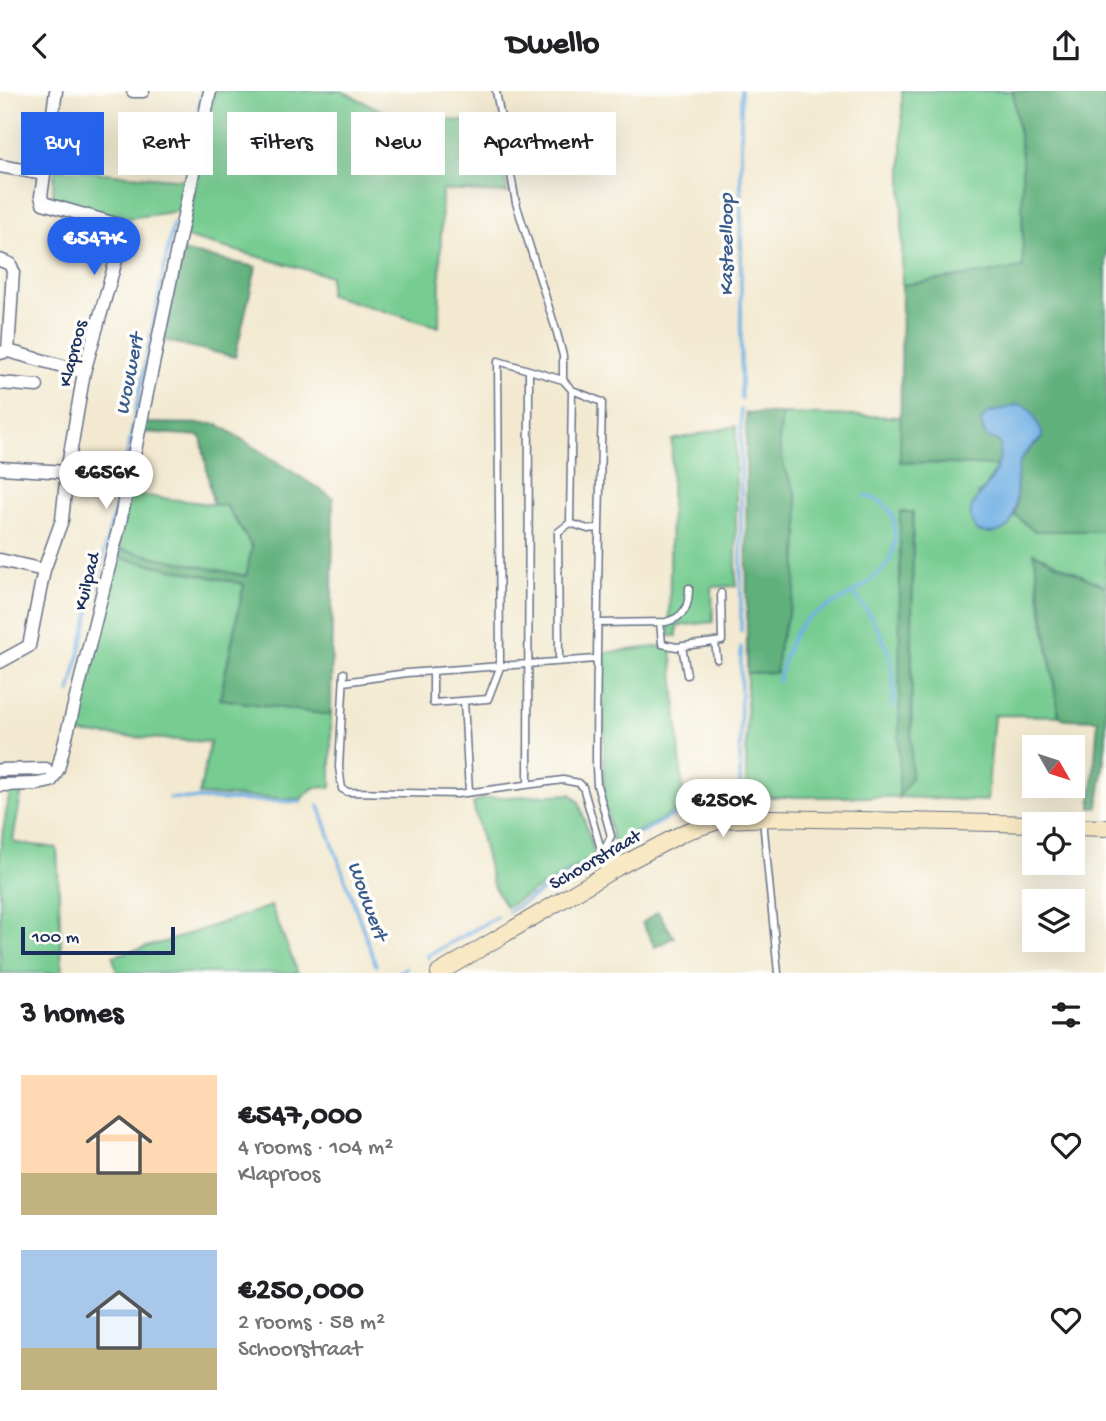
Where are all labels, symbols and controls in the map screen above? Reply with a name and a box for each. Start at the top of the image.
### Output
icon: back [21,27,59,65]
text: Dwello [507,27,599,65]
icon: share [1047,27,1085,65]
chip: Buy [21,112,104,175]
chip: Rent [118,112,213,175]
chip: Filters [227,112,337,175]
chip: New [351,112,445,175]
chip: Apartment [459,112,616,175]
water label: Kasteelloop [716,192,741,296]
pin: €547K [45,218,143,277]
text: €547K [63,226,125,253]
street label: Klaproos [55,317,94,390]
water label: Wouwert [111,329,152,417]
pin: €656K [57,451,155,511]
text: €656K [75,460,137,487]
street label: Kuilpad [70,549,107,613]
north arrow [1022,735,1085,798]
map controls [1022,735,1085,952]
pin: €250K [674,779,772,839]
text: €250K [692,788,754,815]
button: locate [1022,812,1085,875]
street label: Schoorstraat [546,824,648,897]
water label: Wouwert [340,859,393,947]
button: layers [1022,889,1085,952]
scale bar [21,924,175,956]
text: 100 m [32,927,79,950]
icon: filters [1047,996,1085,1034]
text: 3 homes [21,998,123,1033]
text: €547,000 [238,1100,362,1135]
icon: home [77,1103,161,1187]
icon: heart [1047,1126,1085,1164]
text: 4 rooms · 104 m² [238,1135,393,1162]
text: Klaproos [238,1162,320,1189]
text: €250,000 [238,1275,364,1310]
icon: home [77,1278,161,1362]
icon: heart [1047,1301,1085,1339]
text: 2 rooms · 58 m² [238,1310,385,1337]
text: Schoorstraat [238,1337,362,1364]

